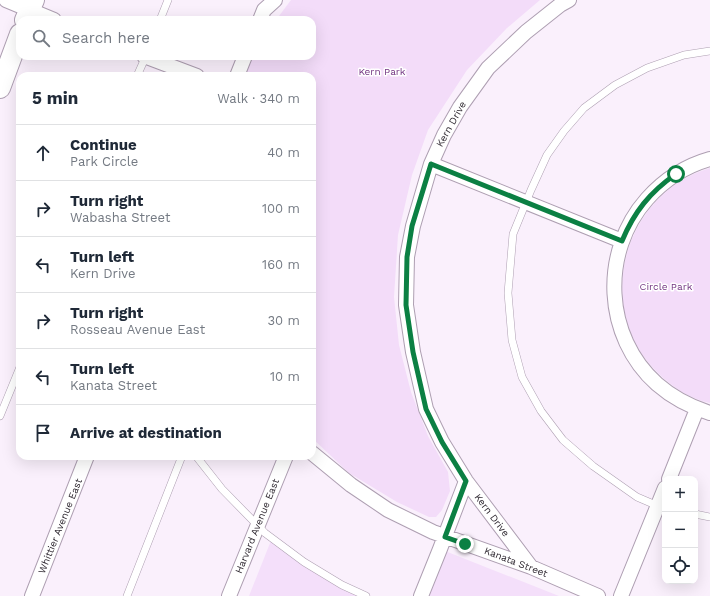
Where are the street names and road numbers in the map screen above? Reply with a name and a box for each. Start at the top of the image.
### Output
street label: Kern Drive [434,99,468,149]
street label: Whittier Avenue East [36,476,84,575]
street label: Harvard Avenue East [233,476,281,575]
street label: Kern Drive [472,492,512,539]
street label: Kanata Street [483,545,550,579]

